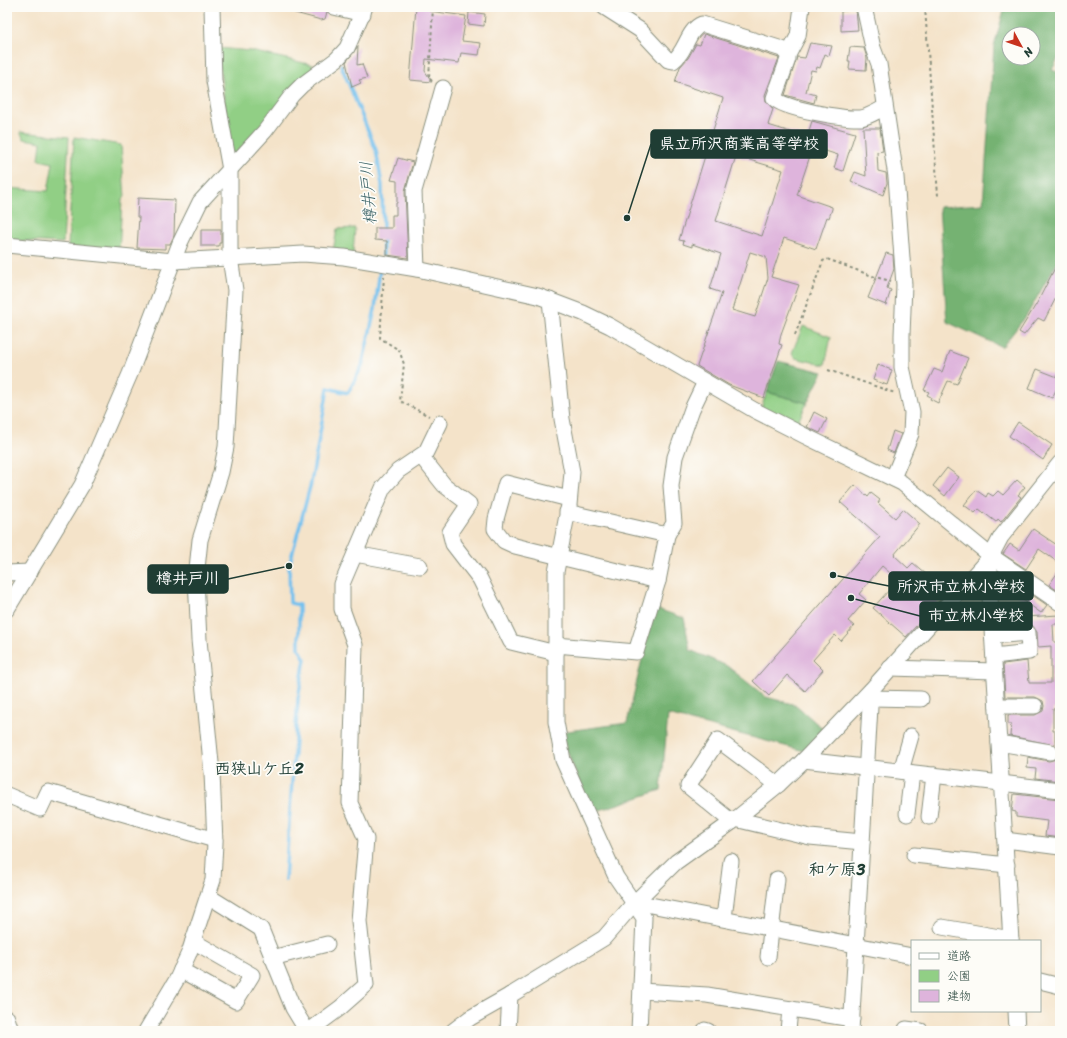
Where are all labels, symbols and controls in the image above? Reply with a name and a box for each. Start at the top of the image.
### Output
north arrow [1001,26,1041,66]
text: N [1018,42,1039,61]
text: 県立所沢商業高等学校 [659,129,819,158]
callout: 県立所沢商業高等学校 [651,130,827,158]
water label: 樽井戸川 [351,160,385,226]
text: 樽井戸川 [156,564,220,593]
callout: 樽井戸川 [148,565,228,593]
callout: 所沢市立林小学校 [889,572,1033,600]
text: 所沢市立林小学校 [897,572,1025,601]
text: 市立林小学校 [928,601,1024,630]
callout: 市立林小学校 [920,602,1032,630]
district label: 西狭山ケ丘2 [214,754,304,783]
district label: 和ケ原3 [809,855,866,884]
legend [911,940,1041,1012]
text: 道路 [947,945,971,967]
text: 公園 [947,965,971,987]
text: 建物 [947,985,971,1007]

